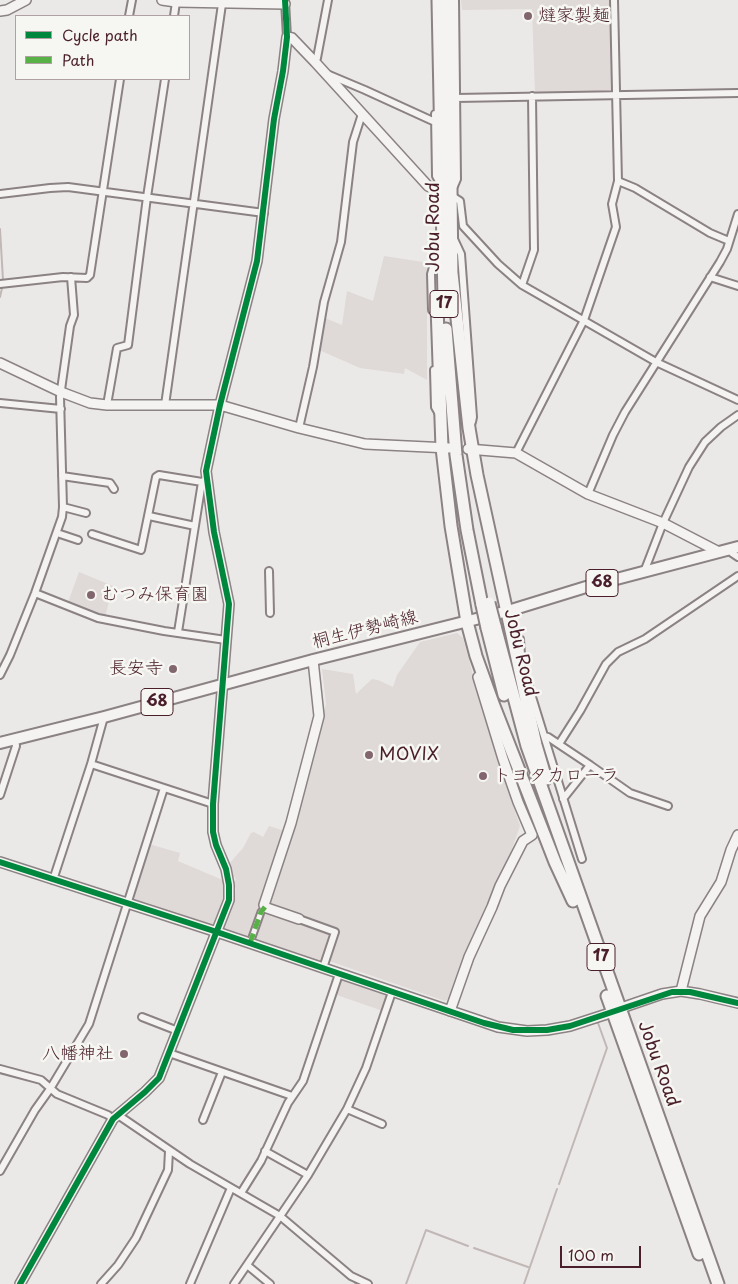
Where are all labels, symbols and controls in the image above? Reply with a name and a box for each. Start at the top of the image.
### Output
place label: 燵家製麺 [538,5,610,27]
marker: 燵家製麺 [522,10,534,22]
legend [15,15,190,80]
text: Cycle path [62,23,138,46]
text: Path [62,48,94,71]
street label: Jobu Road [423,182,445,272]
road number: 17 [430,290,458,318]
road number: 68 [586,570,618,596]
place label: むつみ保育園 [101,584,209,606]
marker: むつみ保育園 [85,589,97,601]
street label: 桐生伊勢崎線 [310,606,420,654]
street label: Jobu Road [499,607,541,699]
place label: 長安寺 [109,658,163,680]
marker: 長安寺 [167,663,179,675]
road number: 68 [141,689,173,716]
place label: MOVIX [379,744,439,766]
marker: MOVIX [363,749,375,761]
place label: トヨタカローラ [493,765,619,787]
marker: トヨタカローラ [477,770,489,782]
road number: 17 [587,944,615,970]
street label: Jobu Road [632,1018,684,1110]
place label: 八幡神社 [42,1043,114,1065]
marker: 八幡神社 [118,1048,130,1060]
scale bar [563,1236,644,1268]
text: 100 m [568,1243,614,1266]

